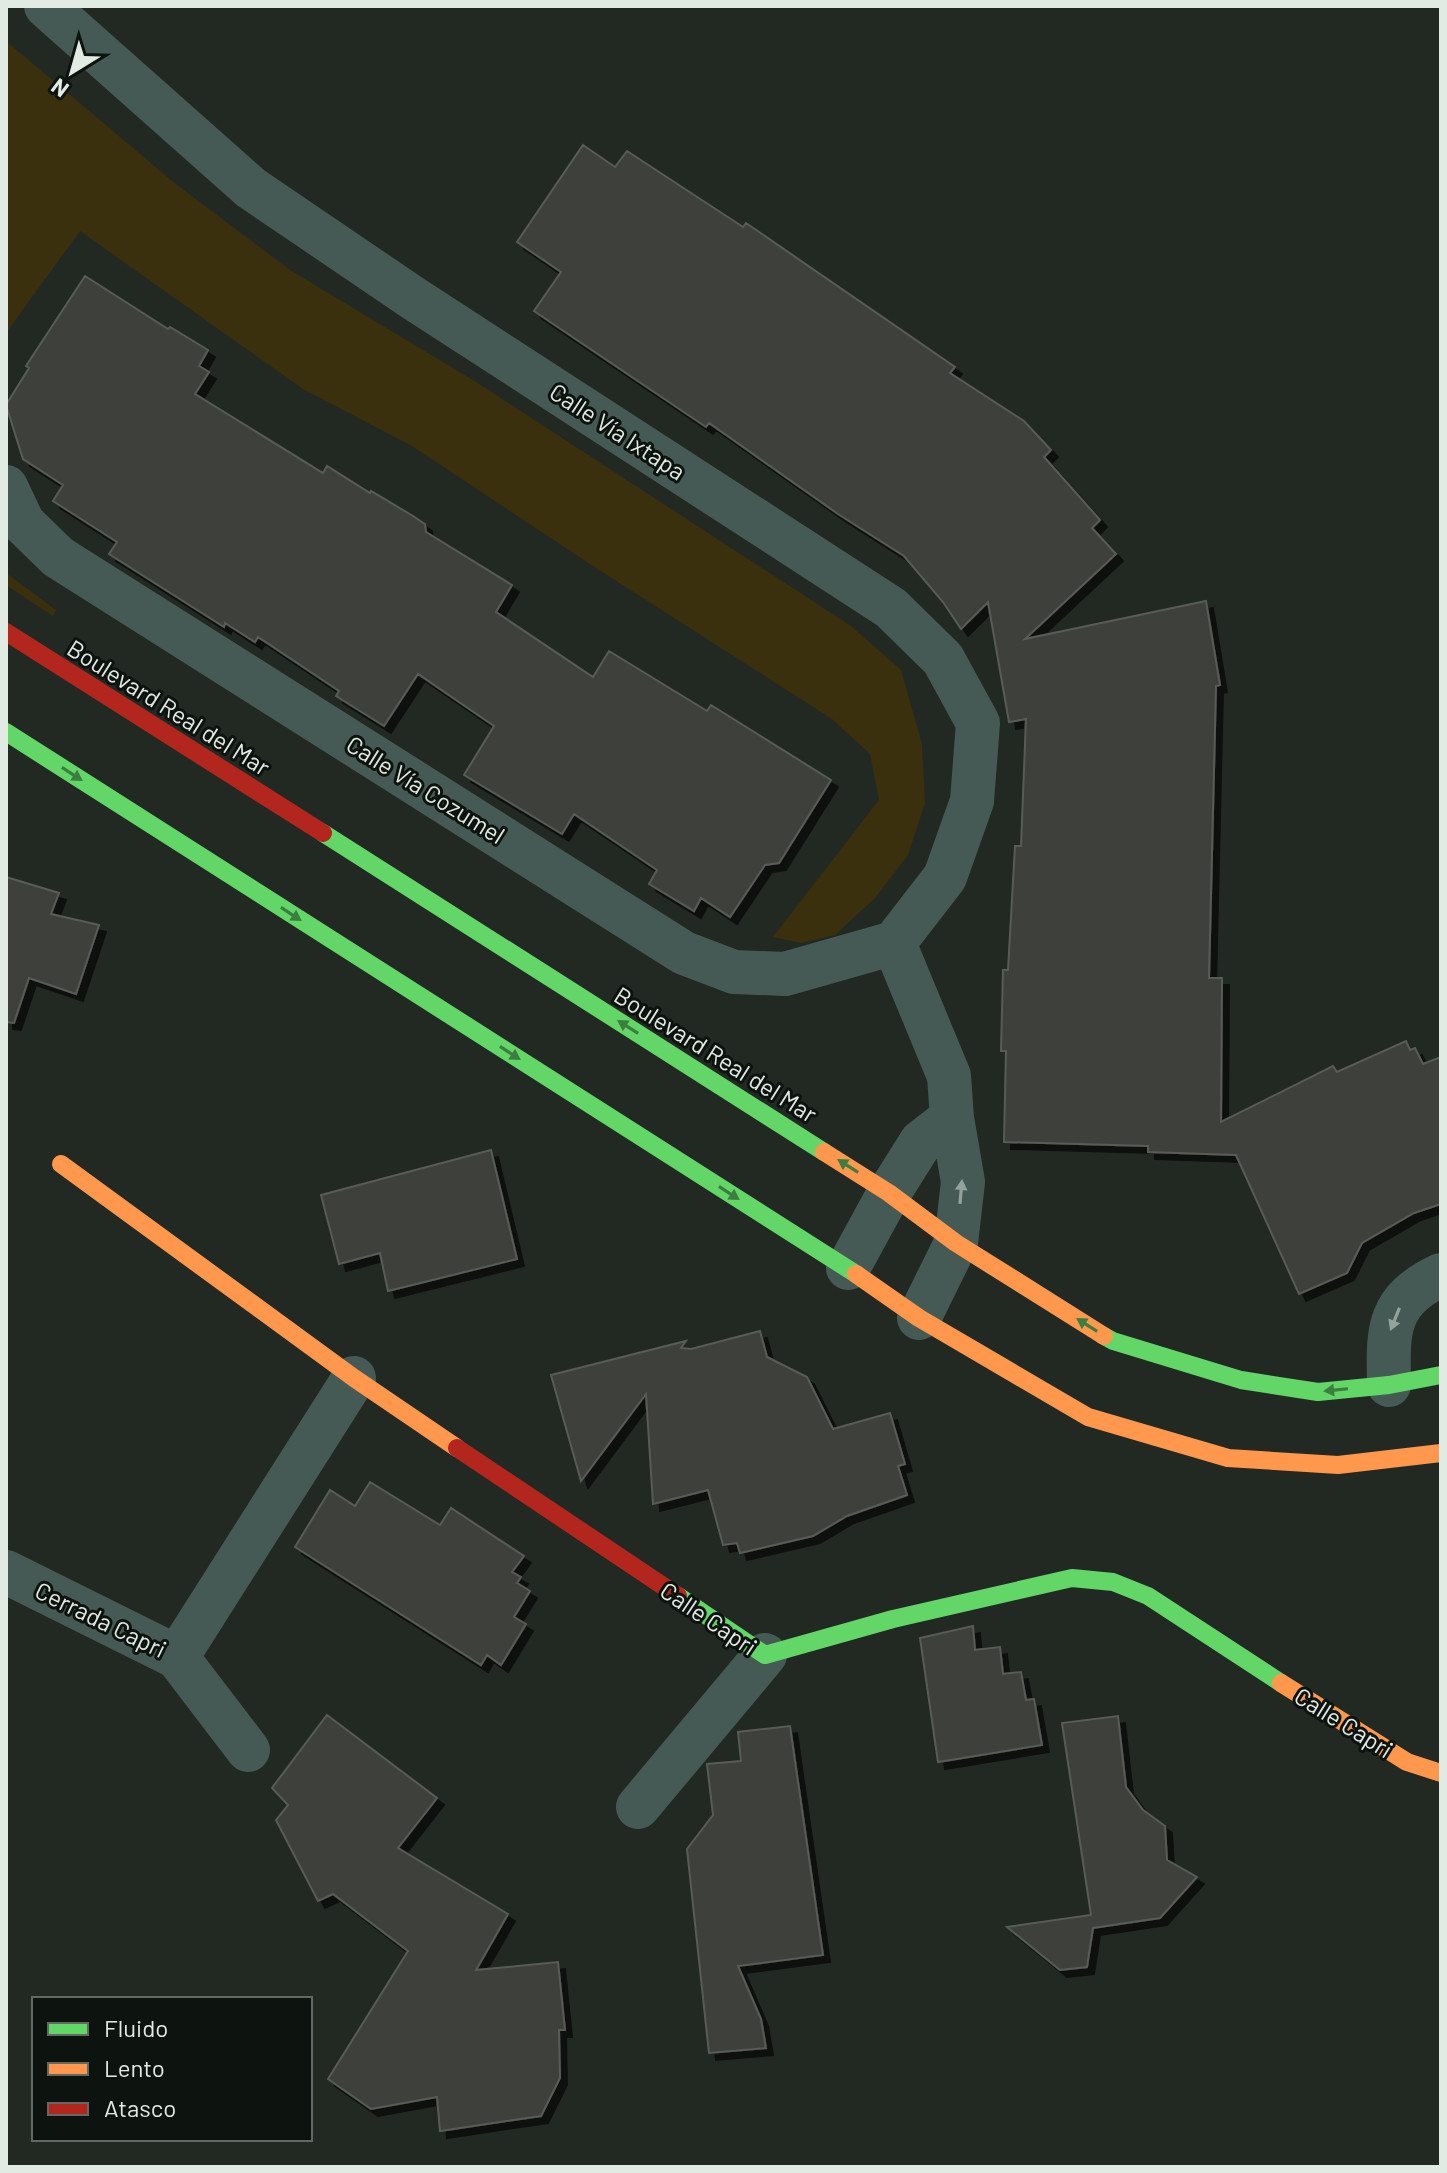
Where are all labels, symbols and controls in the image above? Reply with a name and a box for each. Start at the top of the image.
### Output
north arrow [32,32,112,112]
text: N [46,74,73,104]
street label: Calle Vía Ixtapa [545,376,691,486]
street label: Boulevard Real del Mar [62,633,276,781]
street label: Calle Vía Cozumel [342,729,510,849]
one-way arrow [61,766,83,780]
one-way arrow [280,906,302,920]
street label: Boulevard Real del Mar [609,980,823,1128]
one-way arrow [617,1020,639,1034]
one-way arrow [499,1046,521,1060]
one-way arrow [837,1160,859,1174]
one-way arrow [955,1180,968,1205]
one-way arrow [719,1186,740,1201]
one-way arrow [1388,1308,1401,1332]
one-way arrow [1077,1318,1098,1333]
one-way arrow [1323,1384,1348,1397]
street label: Cerrada Capri [31,1575,171,1663]
street label: Calle Capri [655,1575,763,1661]
street label: Calle Capri [1290,1681,1398,1763]
legend [32,1997,312,2141]
text: Fluido [104,2013,168,2042]
text: Lento [104,2053,165,2082]
text: Atasco [104,2093,176,2122]

